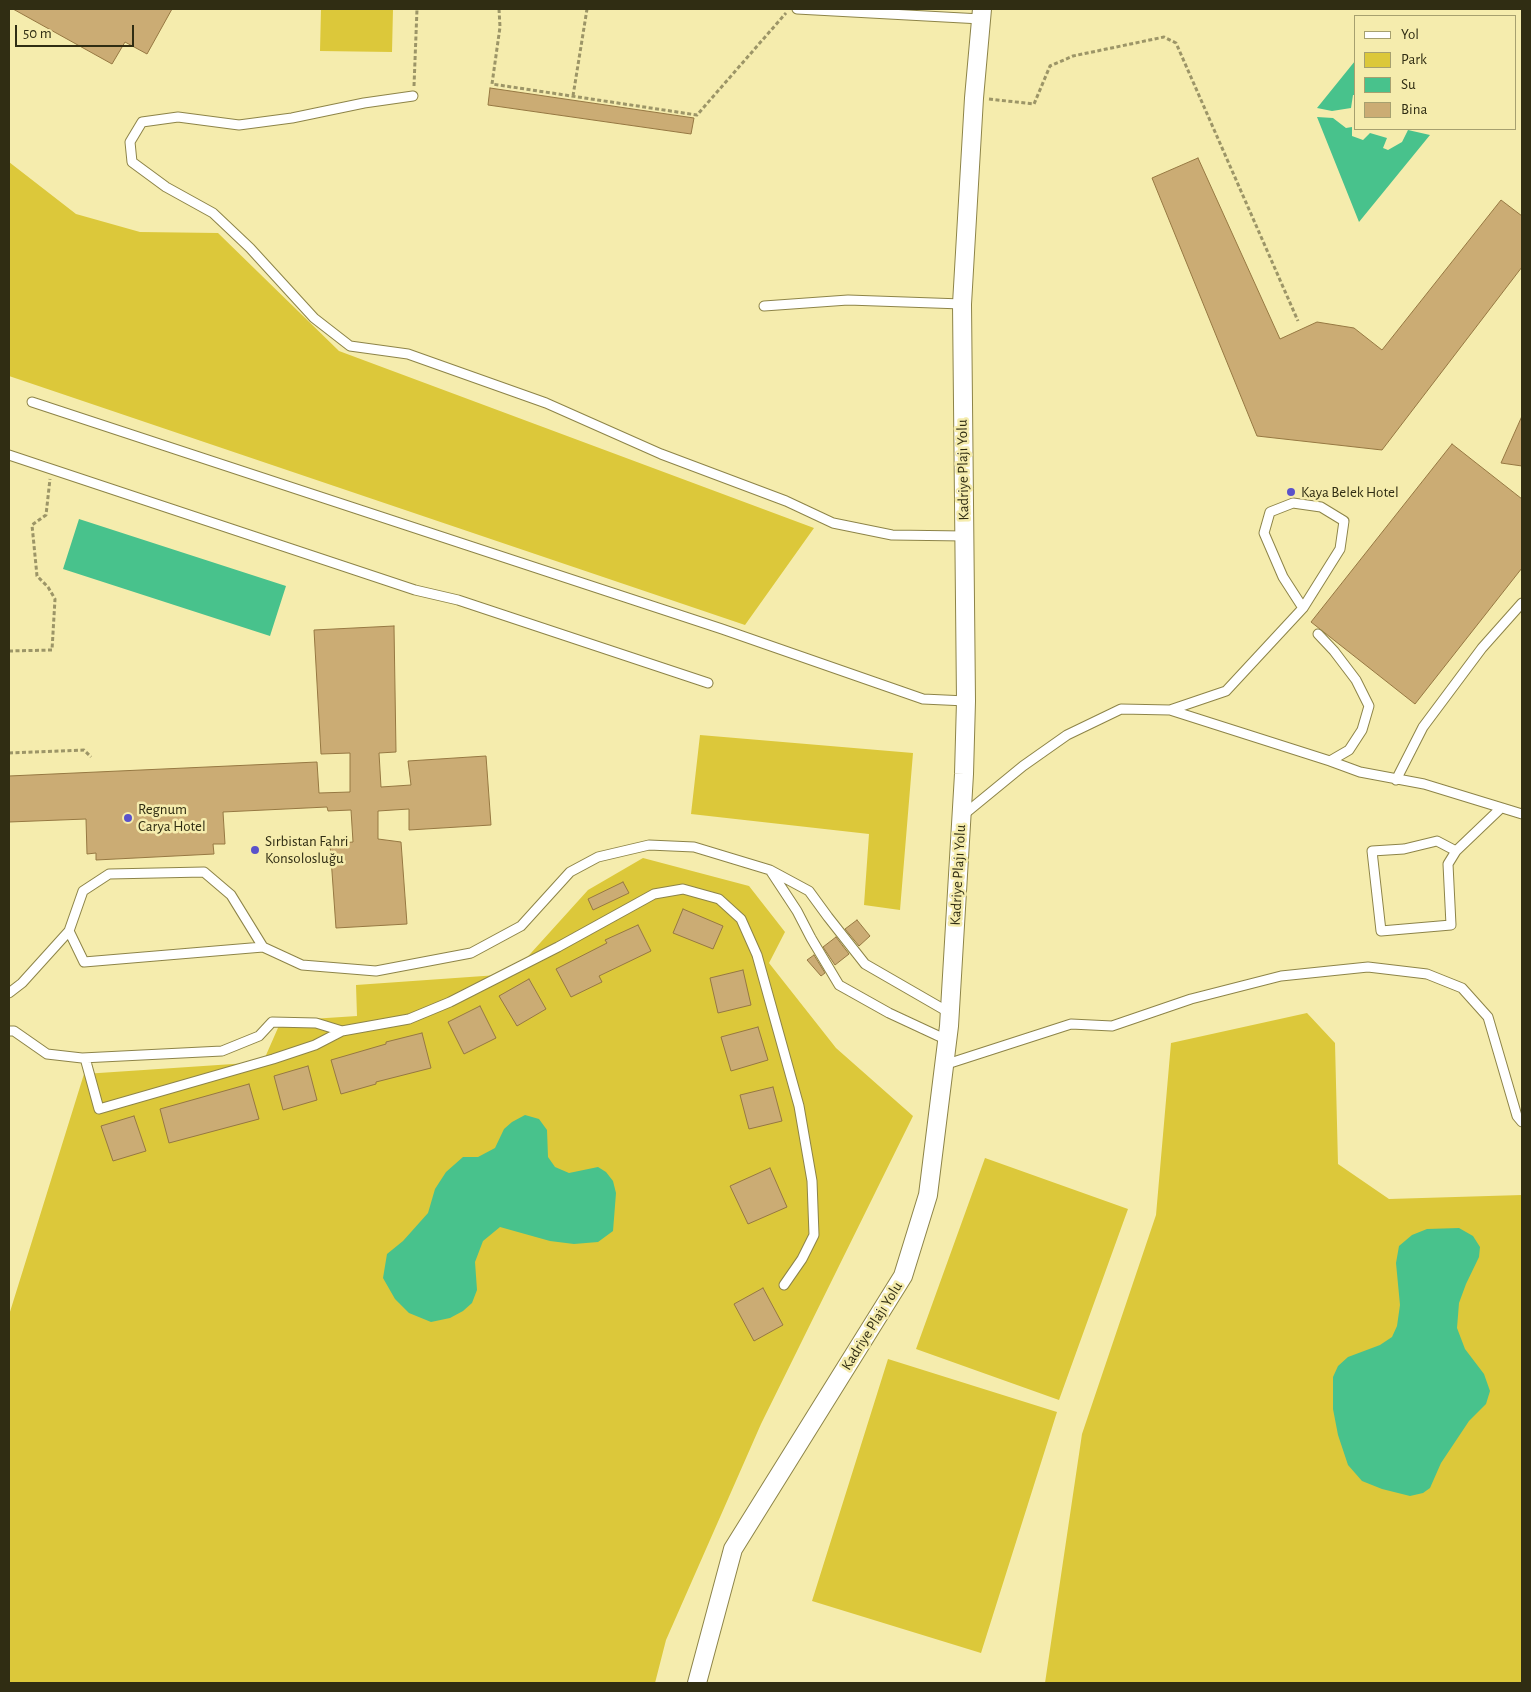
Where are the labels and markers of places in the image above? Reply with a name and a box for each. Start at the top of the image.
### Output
place label: Kaya Belek Hotel [1301,483,1399,501]
marker: Kaya Belek Hotel [1285,486,1297,498]
place label: Regnum Carya Hotel [138,800,206,835]
marker: Regnum Carya Hotel [122,812,134,824]
place label: Sırbistan Fahri Konsolosluğu [265,832,348,867]
marker: Sırbistan Fahri Konsolosluğu [249,844,261,856]

